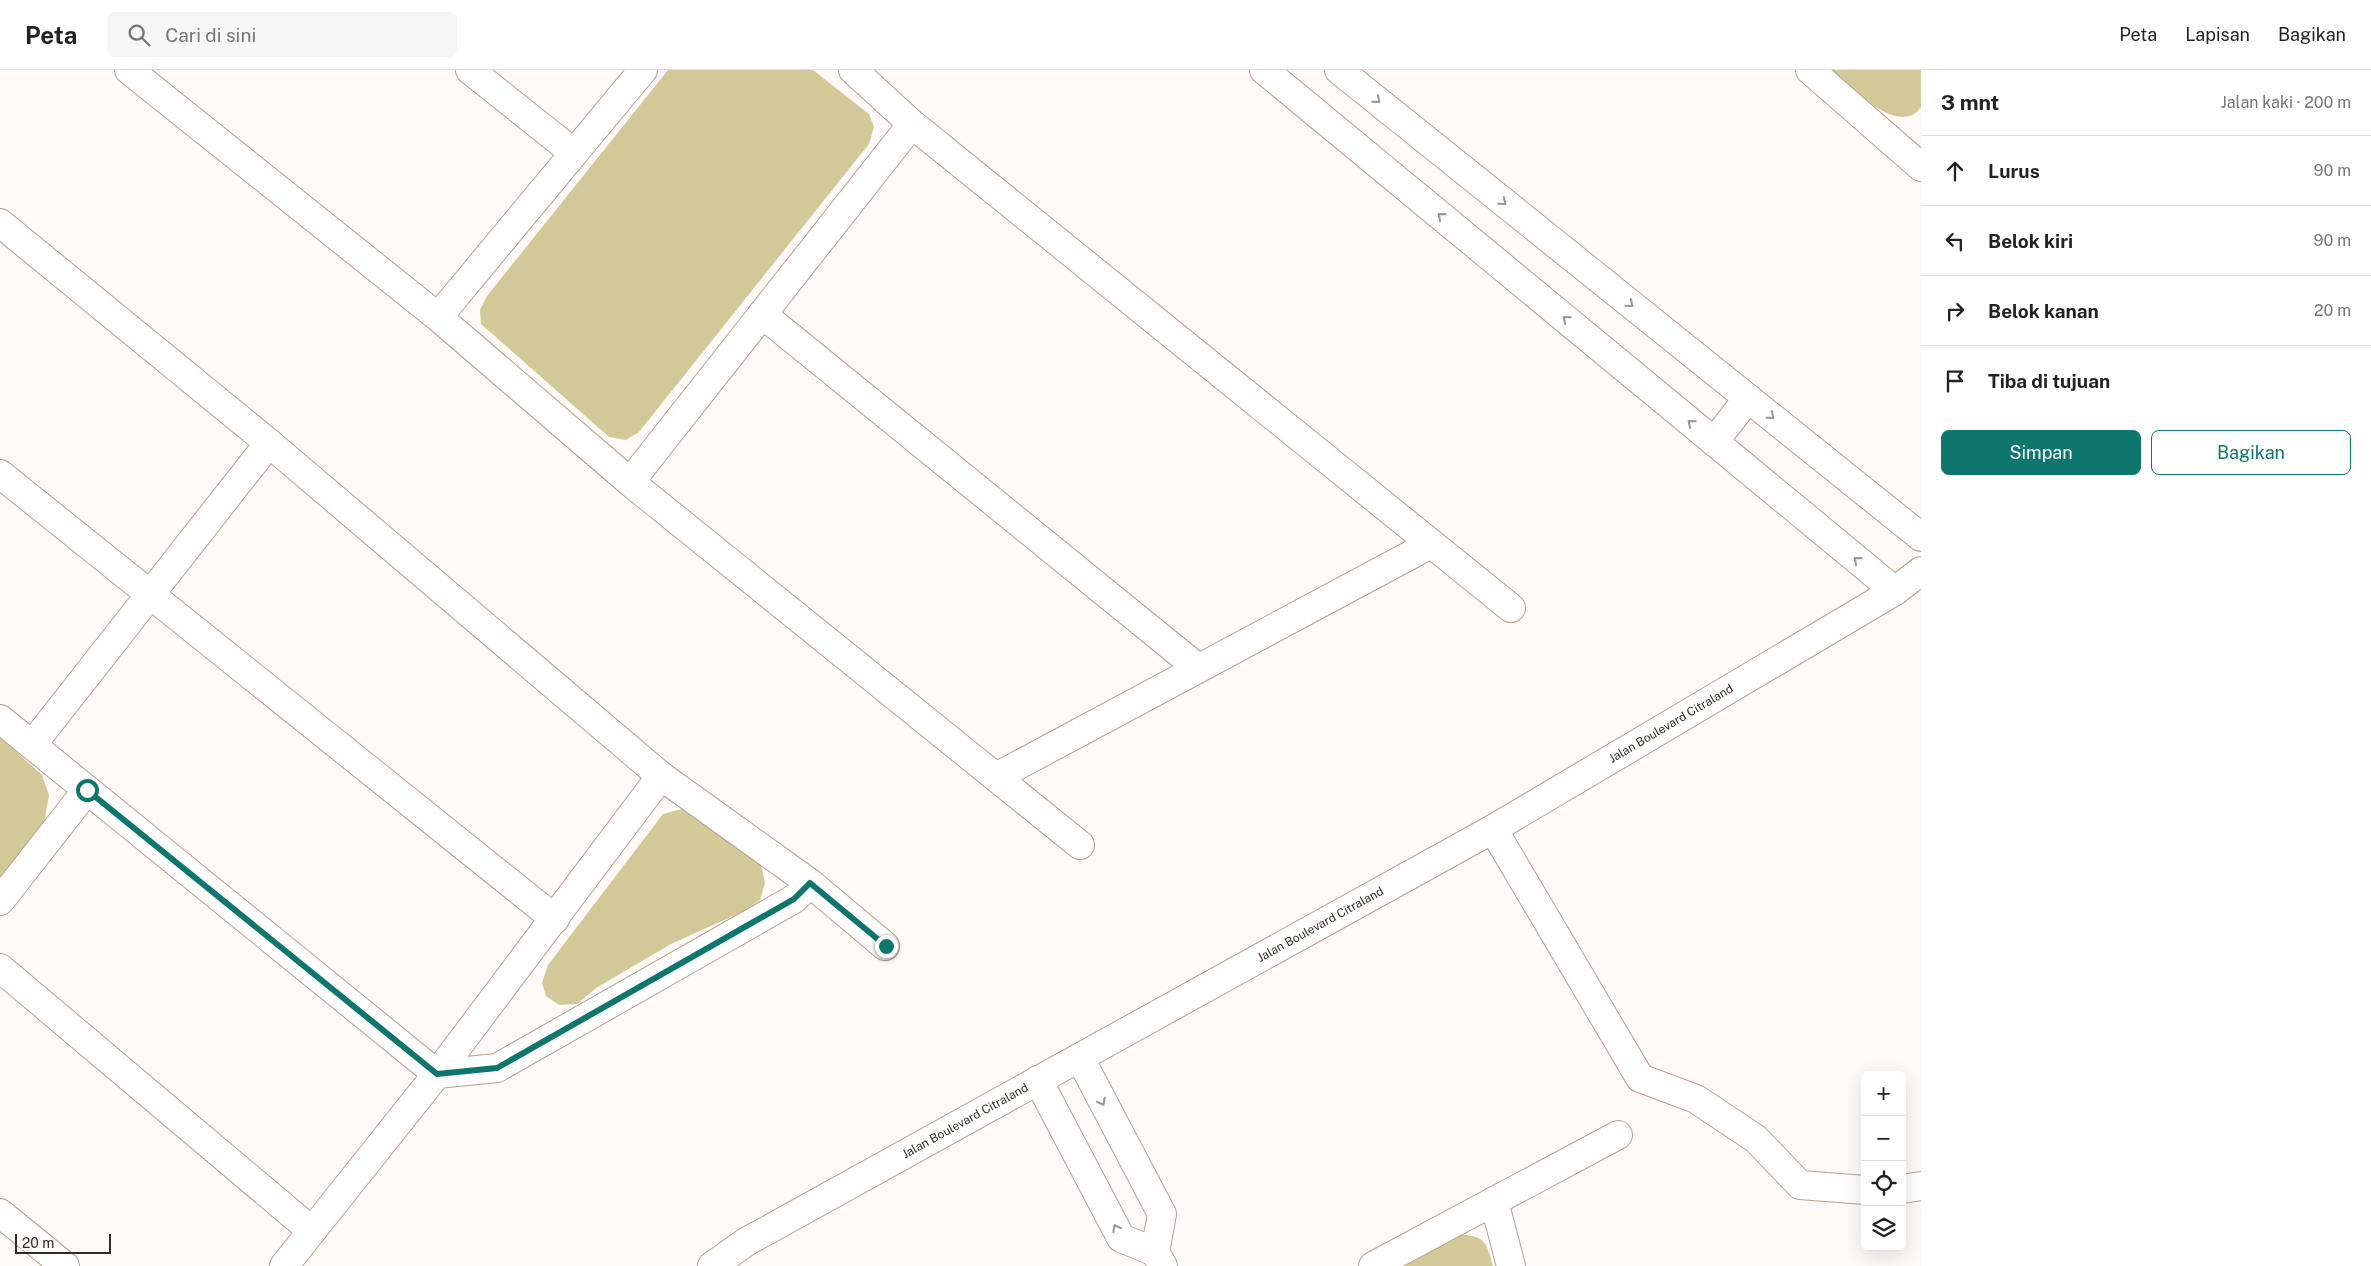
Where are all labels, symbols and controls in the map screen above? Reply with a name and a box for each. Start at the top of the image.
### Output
search box [107,12,457,57]
text: Peta [25,21,77,49]
icon: search [125,21,153,49]
text: Cari di sini [165,24,256,46]
text: Peta [2119,24,2157,45]
text: Lapisan [2185,24,2250,45]
text: Bagikan [2278,24,2346,45]
text: 3 mnt [1941,90,1999,115]
text: Jalan kaki · 200 m [2221,93,2351,112]
one-way arrow [1371,95,1380,103]
icon: ahead [1941,157,1969,185]
text: Lurus [1988,160,2040,182]
text: 90 m [2314,161,2351,180]
one-way arrow [1498,197,1507,206]
one-way arrow [1438,213,1447,222]
icon: left [1941,227,1969,255]
text: Belok kiri [1988,230,2073,252]
text: 90 m [2314,231,2351,250]
icon: right [1941,297,1969,325]
one-way arrow [1624,298,1633,306]
text: Belok kanan [1988,300,2099,322]
text: 20 m [2314,301,2351,320]
one-way arrow [1563,317,1572,325]
icon: arrive [1941,367,1969,395]
text: Tiba di tujuan [1988,370,2110,392]
one-way arrow [1765,411,1774,419]
one-way arrow [1688,420,1697,429]
button: Simpan [1941,430,2141,475]
button: Bagikan [2151,430,2351,475]
one-way arrow [1854,556,1863,565]
street label: Jalan Boulevard Citraland [1606,681,1736,766]
route start [76,779,99,802]
street label: Jalan Boulevard Citraland [1255,884,1386,965]
route end [875,935,898,958]
map controls [1861,1071,1906,1251]
button: + [1861,1071,1906,1116]
street label: Jalan Boulevard Citraland [900,1080,1031,1161]
one-way arrow [1096,1096,1106,1105]
button: − [1861,1116,1906,1161]
button: locate [1861,1161,1906,1206]
button: layers [1861,1206,1906,1251]
one-way arrow [1112,1224,1122,1233]
scale bar [15,1231,111,1254]
text: 20 m [22,1235,54,1251]

